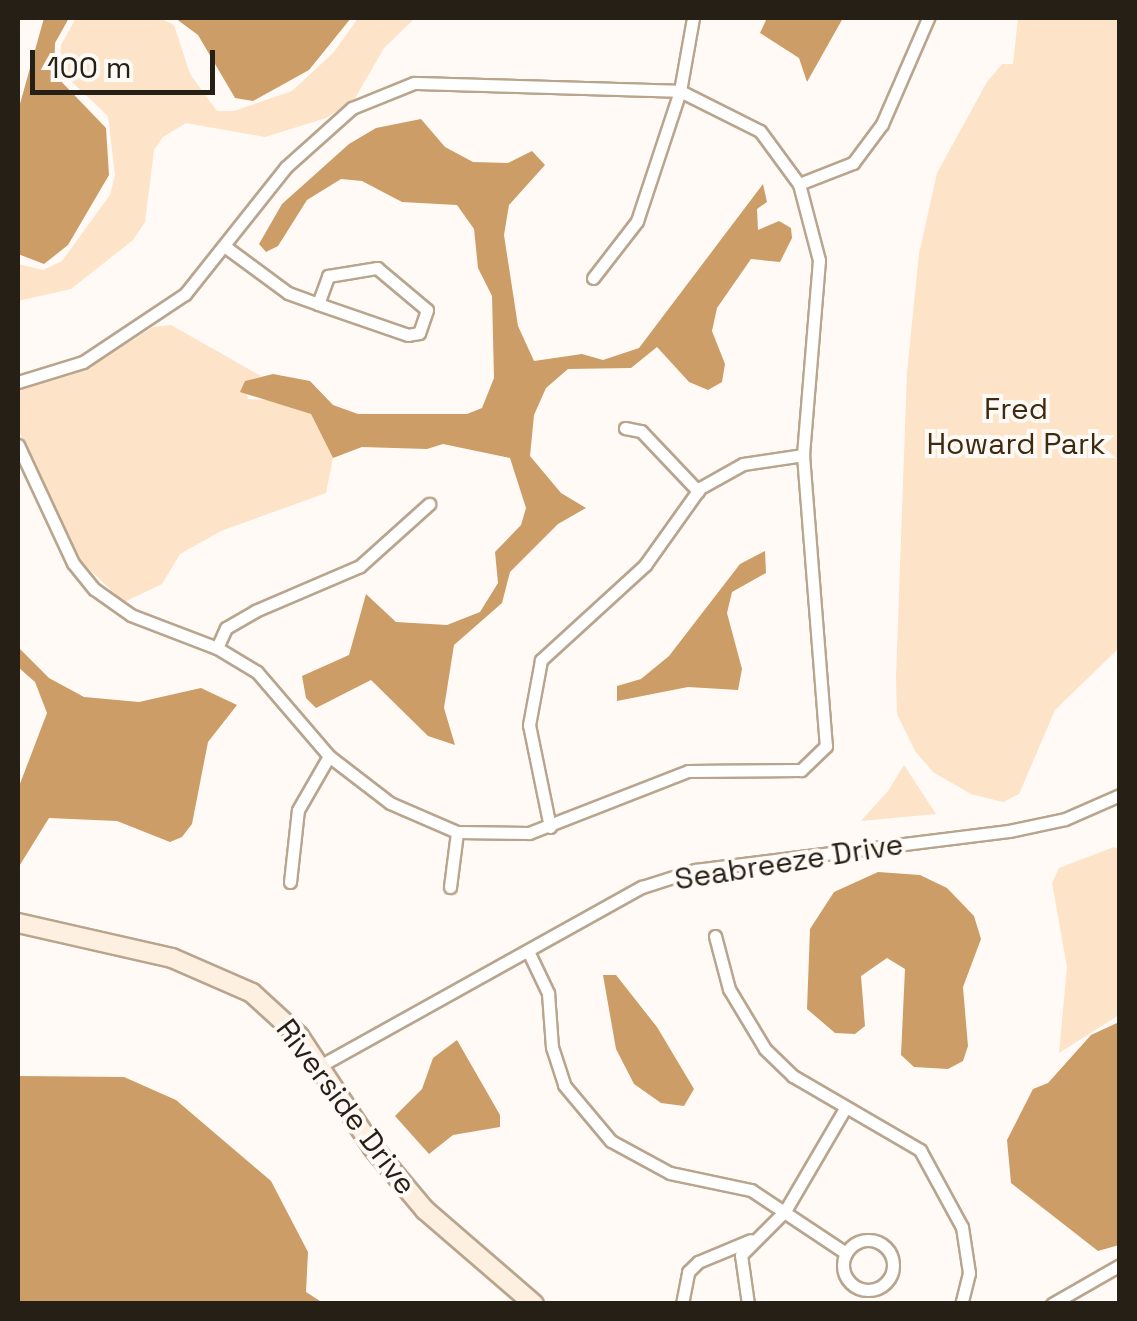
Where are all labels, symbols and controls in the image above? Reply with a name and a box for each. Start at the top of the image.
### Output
scale bar [35,30,220,92]
text: 100 m [47,48,132,87]
park label: Fred Howard Park [926,391,1106,462]
street label: Seabreeze Drive [672,826,906,898]
street label: Riverside Drive [268,1012,424,1202]

